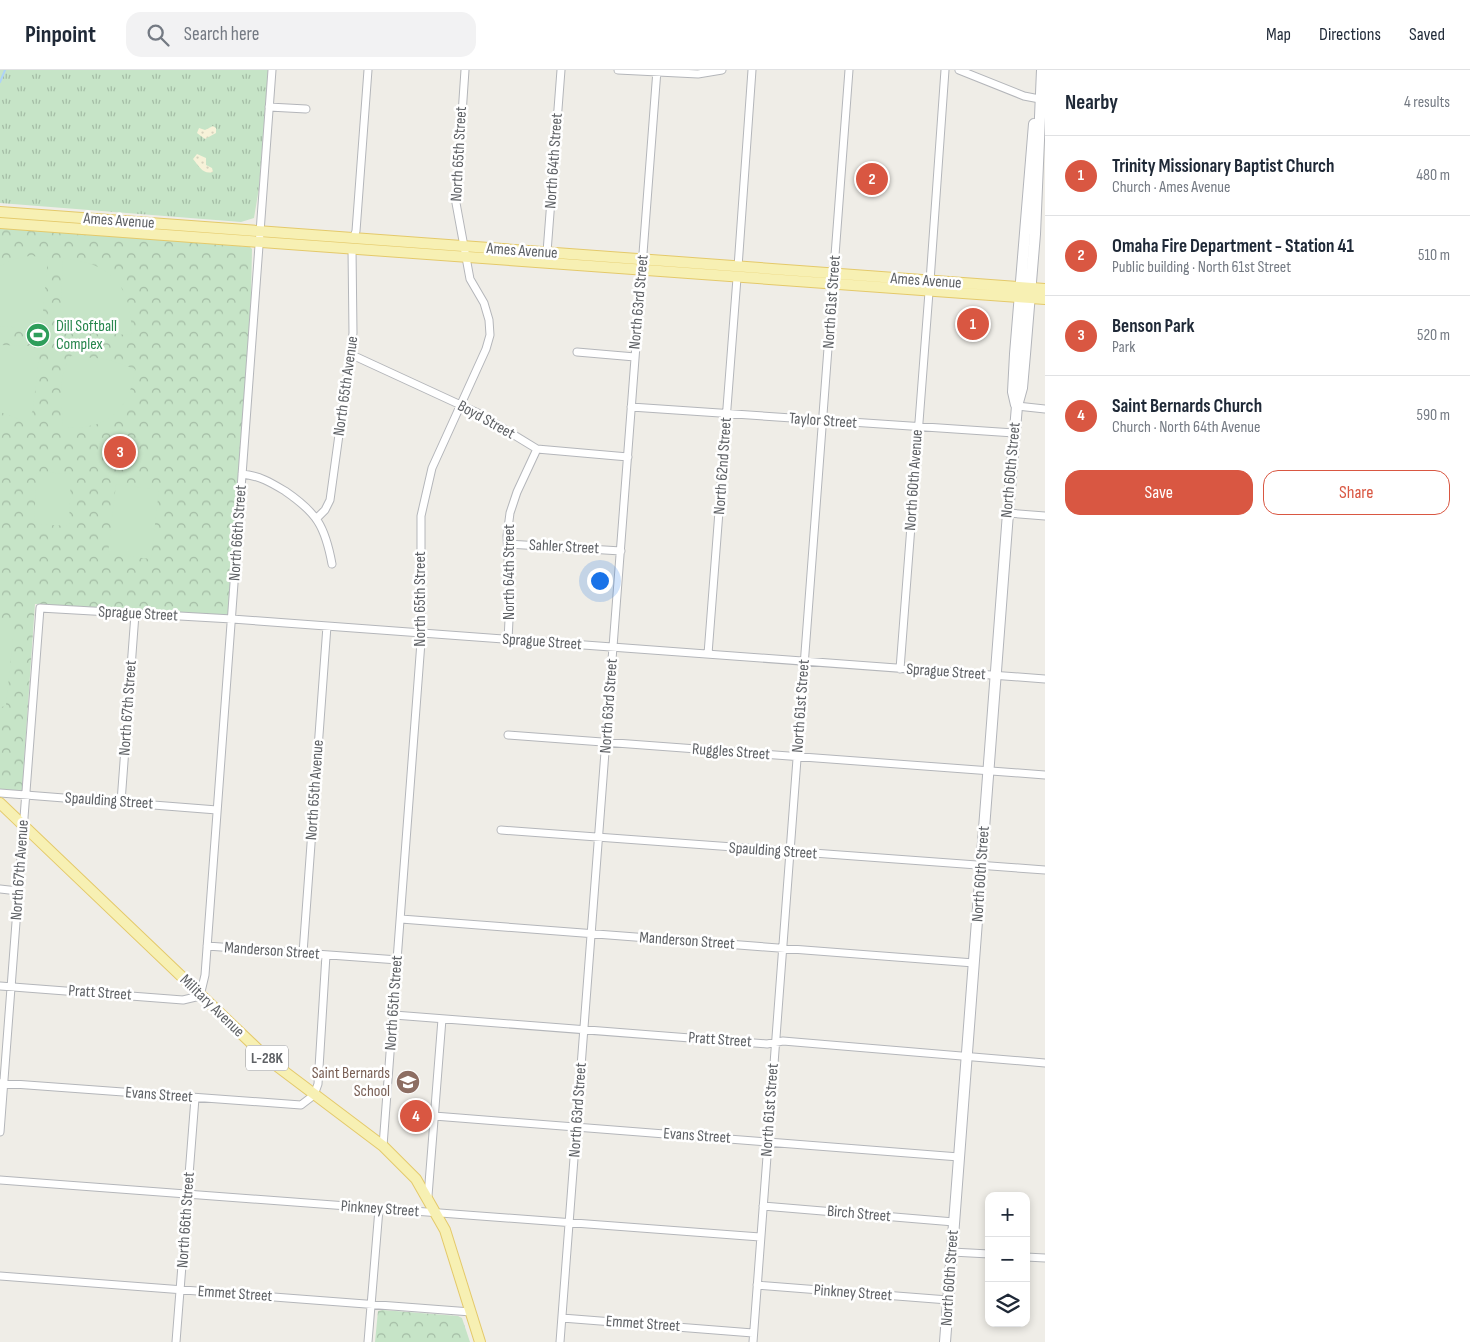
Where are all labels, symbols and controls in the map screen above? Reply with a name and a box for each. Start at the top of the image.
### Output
search box [126,12,476,57]
text: Pinpoint [25,20,96,49]
icon: search [144,21,172,49]
text: Search here [184,23,259,46]
text: Map [1266,24,1291,45]
text: Directions [1319,24,1381,45]
text: Saved [1409,24,1445,45]
text: Nearby [1065,90,1118,115]
text: 4 results [1404,93,1450,112]
street label: North 65th Street [447,106,471,202]
street label: North 64th Street [541,112,567,209]
text: Trinity Missionary Baptist Church [1112,155,1335,178]
pin: 2 [856,160,888,198]
text: 1 [1078,166,1084,185]
text: 480 m [1416,166,1450,185]
text: Church · Ames Avenue [1112,178,1230,197]
street label: Ames Avenue [82,209,155,233]
text: Omaha Fire Department - Station 41 [1112,235,1354,258]
street label: Ames Avenue [485,239,558,263]
text: 2 [1077,246,1085,265]
text: 510 m [1418,246,1450,265]
street label: North 63rd Street [625,254,653,350]
street label: North 61st Street [819,255,845,349]
text: Public building · North 61st Street [1112,258,1291,277]
street label: Ames Avenue [889,269,962,293]
pin: 1 [957,305,989,343]
text: Benson Park [1112,315,1195,338]
place label: Dill Softball Complex [56,317,117,354]
sports icon: Dill Softball Complex [25,322,51,348]
text: 3 [1077,326,1085,345]
text: 520 m [1417,326,1450,345]
street label: North 65th Avenue [330,335,362,437]
text: Park [1112,338,1135,357]
text: Saint Bernards Church [1112,395,1262,418]
street label: Boyd Street [454,397,518,444]
text: 4 [1077,406,1085,425]
text: 590 m [1417,406,1450,425]
street label: Taylor Street [788,409,858,433]
street label: North 62nd Street [710,417,736,515]
text: Church · North 64th Avenue [1112,418,1260,437]
street label: North 60th Street [997,421,1025,519]
street label: North 60th Avenue [901,429,927,531]
pin: 3 [104,433,136,471]
button: Save [1065,470,1253,515]
button: Share [1263,470,1450,515]
street label: North 66th Street [225,484,251,581]
street label: North 64th Street [500,524,519,620]
street label: Sahler Street [528,536,600,558]
street label: North 65th Street [411,551,430,647]
your location [587,568,613,594]
street label: Sprague Street [98,602,178,626]
street label: Sprague Street [502,630,583,654]
street label: North 63rd Street [596,658,622,754]
street label: North 61st Street [788,659,814,753]
street label: North 67th Street [115,660,141,756]
street label: Sprague Street [906,660,987,684]
street label: North 65th Avenue [302,739,328,841]
street label: Ruggles Street [691,740,771,764]
street label: Spaulding Street [64,788,154,814]
street label: North 67th Avenue [7,819,33,921]
street label: North 60th Street [968,825,994,923]
street label: Spaulding Street [728,838,818,864]
street label: Manderson Street [639,928,735,954]
street label: Manderson Street [224,938,320,964]
street label: North 65th Street [381,955,407,1051]
street label: Military Avenue [176,971,248,1041]
street label: Pratt Street [68,981,132,1005]
street label: Pratt Street [688,1028,752,1052]
road number: L-28K [246,1046,288,1070]
street label: North 63rd Street [565,1062,591,1158]
street label: North 61st Street [757,1063,783,1157]
place label: Saint Bernards School [312,1064,390,1101]
school or university icon: Saint Bernards School [395,1069,421,1095]
street label: Evans Street [125,1083,193,1107]
pin: 4 [400,1097,432,1135]
street label: Evans Street [663,1124,731,1148]
street label: North 66th Street [173,1171,199,1268]
map controls [985,1192,1030,1327]
button: + [985,1192,1030,1237]
street label: Pinkney Street [340,1197,420,1221]
street label: Birch Street [826,1202,892,1226]
street label: North 60th Street [937,1229,963,1327]
button: − [985,1237,1030,1282]
street label: Pinkney Street [813,1281,893,1305]
street label: Emmet Street [197,1282,273,1306]
button: layers [985,1282,1030,1327]
street label: Emmet Street [605,1312,681,1336]

